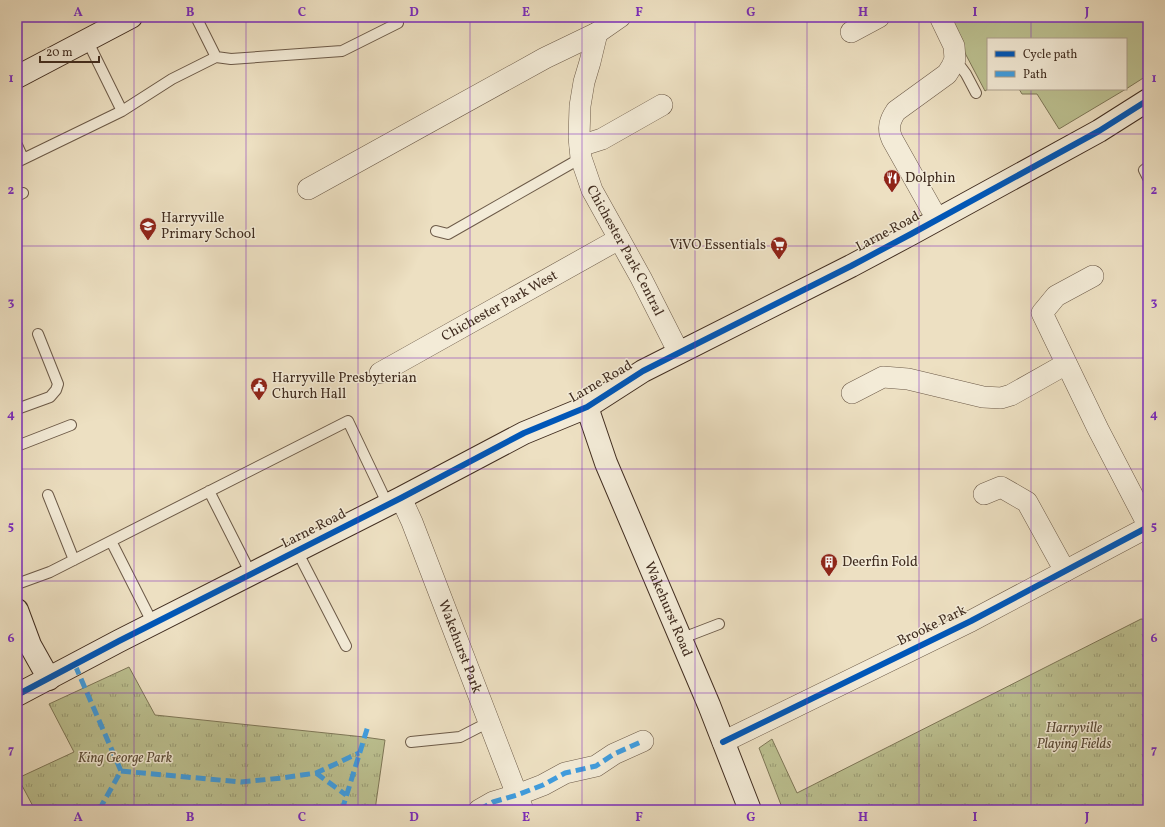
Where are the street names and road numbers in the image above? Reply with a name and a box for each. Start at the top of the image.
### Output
street label: Chichester Park Central [582,182,668,319]
street label: Larne Road [853,207,923,257]
street label: Chichester Park West [438,266,561,346]
street label: Larne Road [566,356,636,408]
street label: Larne Road [278,505,350,553]
street label: Wakehurst Road [640,559,697,660]
street label: Wakehurst Park [433,597,487,696]
street label: Brooke Park [894,601,970,651]

